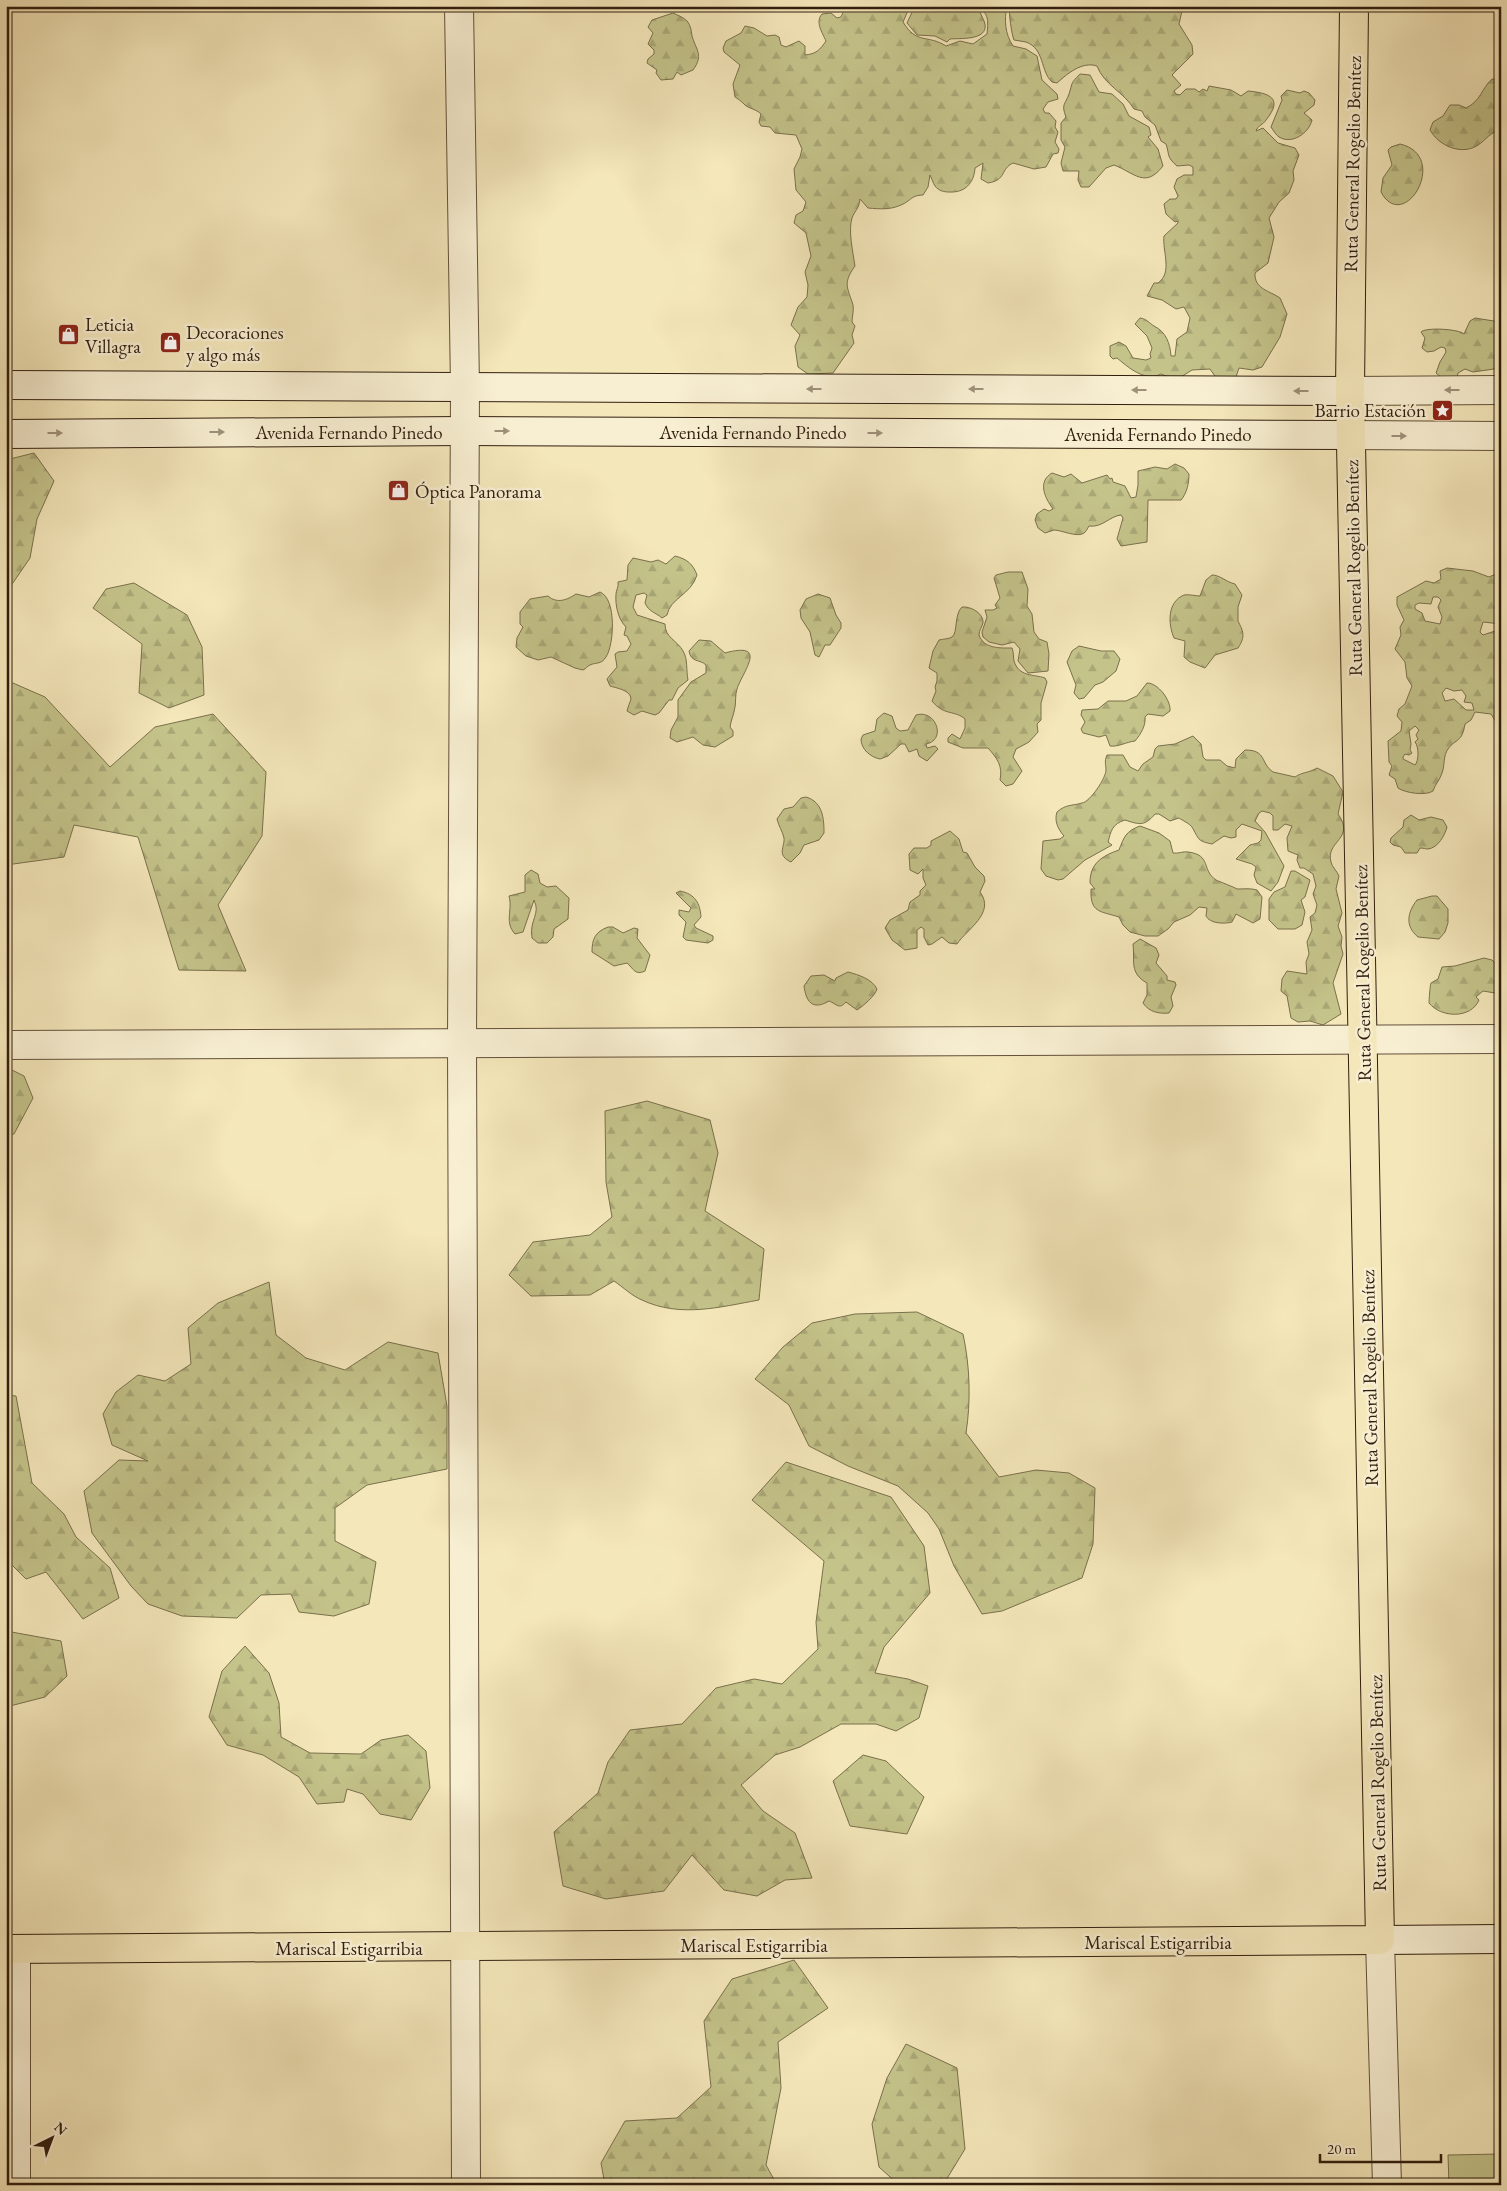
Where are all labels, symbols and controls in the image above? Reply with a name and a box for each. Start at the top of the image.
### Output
street label: Ruta General Rogelio Benítez [1338,55,1367,273]
place label: Leticia Villagra [85,312,141,359]
place label: Decoraciones y algo más [186,320,284,367]
shop icon: Leticia Villagra [57,323,81,347]
shop icon: Decoraciones y algo más [158,331,182,355]
one-way arrow [805,385,821,393]
one-way arrow [968,385,984,393]
one-way arrow [1130,386,1146,394]
one-way arrow [1293,387,1309,395]
one-way arrow [1444,387,1460,395]
place label: Barrio Estación [1314,398,1426,423]
place icon: Barrio Estación [1430,398,1454,422]
street label: Avenida Fernando Pinedo [254,420,443,445]
street label: Avenida Fernando Pinedo [658,420,847,445]
street label: Avenida Fernando Pinedo [1063,422,1252,447]
one-way arrow [495,427,511,435]
one-way arrow [210,428,226,436]
one-way arrow [47,429,63,437]
one-way arrow [867,429,883,437]
one-way arrow [1391,432,1407,440]
street label: Ruta General Rogelio Benítez [1339,459,1368,677]
shop icon: Óptica Panorama [387,479,411,503]
place label: Óptica Panorama [415,479,542,504]
street label: Ruta General Rogelio Benítez [1348,864,1377,1082]
street label: Ruta General Rogelio Benítez [1355,1269,1384,1487]
street label: Ruta General Rogelio Benítez [1363,1674,1392,1892]
street label: Mariscal Estigarribia [1084,1930,1232,1955]
street label: Mariscal Estigarribia [680,1933,828,1958]
street label: Mariscal Estigarribia [275,1936,423,1961]
north arrow [28,2114,78,2164]
text: N [50,2118,71,2139]
scale bar [1320,2131,1441,2163]
text: 20 m [1327,2139,1356,2158]

